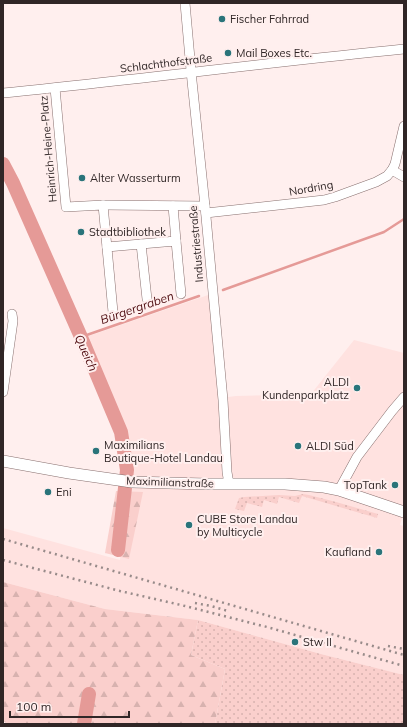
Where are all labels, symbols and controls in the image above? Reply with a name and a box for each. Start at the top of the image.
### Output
place label: Fischer Fahrrad [230,12,309,26]
marker: Fischer Fahrrad [217,14,227,24]
place label: Mail Boxes Etc. [236,46,312,60]
marker: Mail Boxes Etc. [223,48,233,58]
street label: Schlachthofstraße [119,50,213,76]
street label: Heinrich-Heine-Platz [36,95,60,203]
place label: Alter Wasserturm [90,171,181,185]
marker: Alter Wasserturm [77,173,87,183]
street label: Nordring [288,177,334,199]
street label: Industriestraße [186,205,206,283]
place label: Stadtbibliothek [89,225,166,239]
marker: Stadtbibliothek [76,227,86,237]
water label: Bürgergraben [98,288,176,327]
water label: Queich [72,332,101,373]
place label: ALDI Kundenparkplatz [262,375,349,402]
marker: ALDI Kundenparkplatz [352,383,362,393]
place label: Maximilians Boutique-Hotel Landau [104,438,223,465]
place label: ALDI Süd [306,439,354,453]
marker: ALDI Süd [293,441,303,451]
marker: Maximilians Boutique-Hotel Landau [91,446,101,456]
street label: Maximilianstraße [126,473,214,491]
place label: TopTank [344,478,387,492]
marker: TopTank [390,480,400,490]
place label: Eni [56,485,72,499]
marker: Eni [43,487,53,497]
place label: CUBE Store Landau by Multicycle [197,512,298,539]
marker: CUBE Store Landau by Multicycle [184,520,194,530]
place label: Kaufland [325,545,371,559]
marker: Kaufland [374,547,384,557]
place label: Stw II [303,635,332,649]
marker: Stw II [290,637,300,647]
scale bar [10,693,129,719]
text: 100 m [16,699,51,714]

